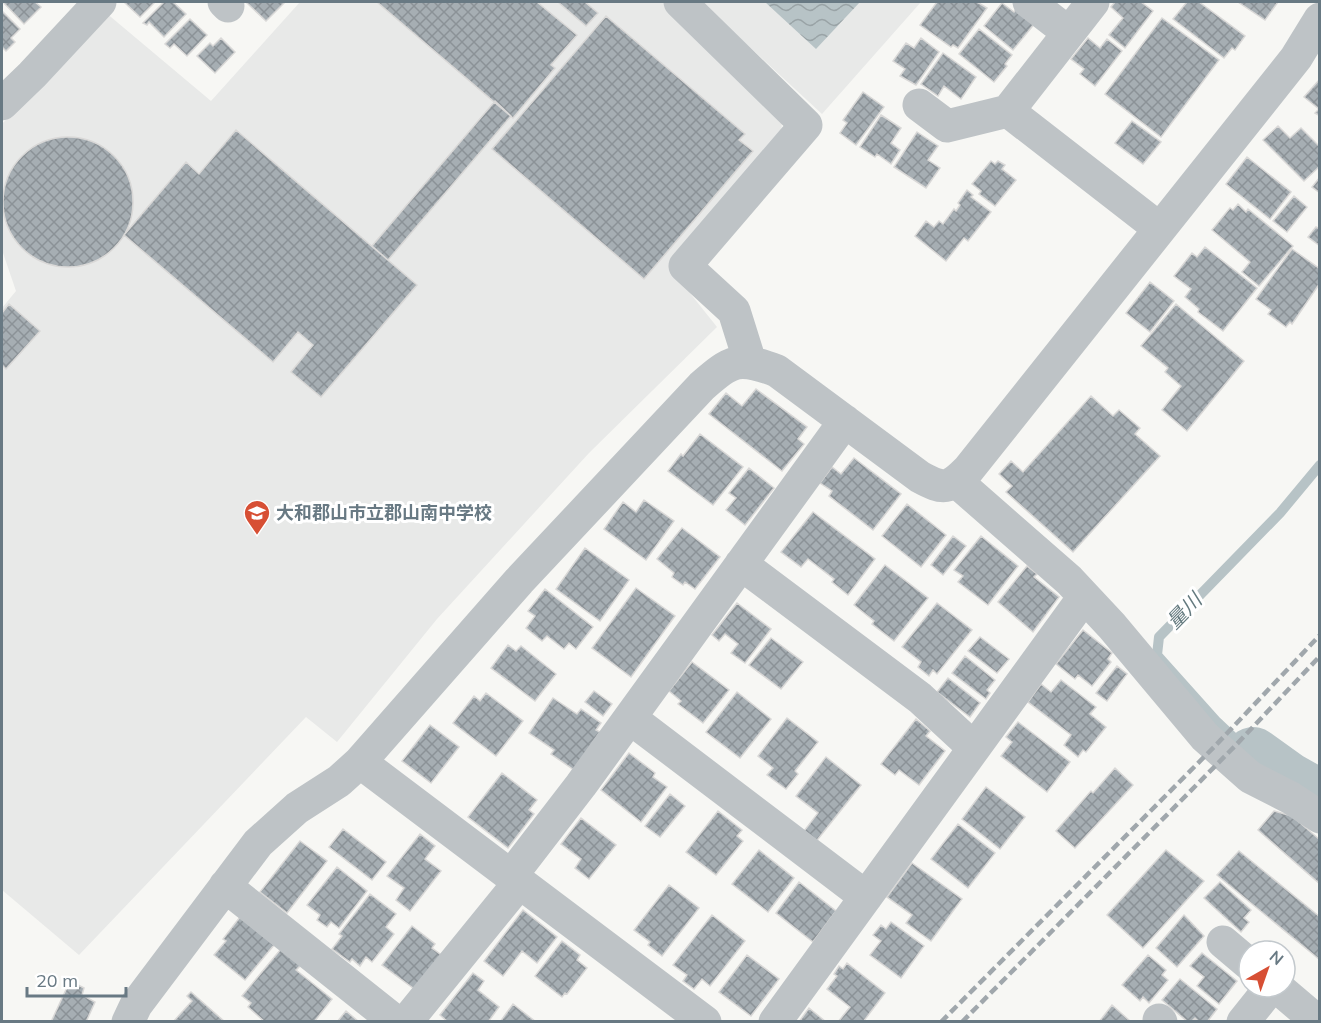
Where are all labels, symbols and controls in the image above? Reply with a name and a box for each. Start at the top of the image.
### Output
school or university icon: 大和郡山市立郡山南中学校 [242,498,272,536]
place label: 大和郡山市立郡山南中学校 [276,501,492,524]
water label: 量川 [1161,586,1208,634]
north arrow [1237,939,1297,999]
text: N [1266,946,1288,969]
scale bar [27,960,126,998]
text: 20 m [36,969,78,992]

